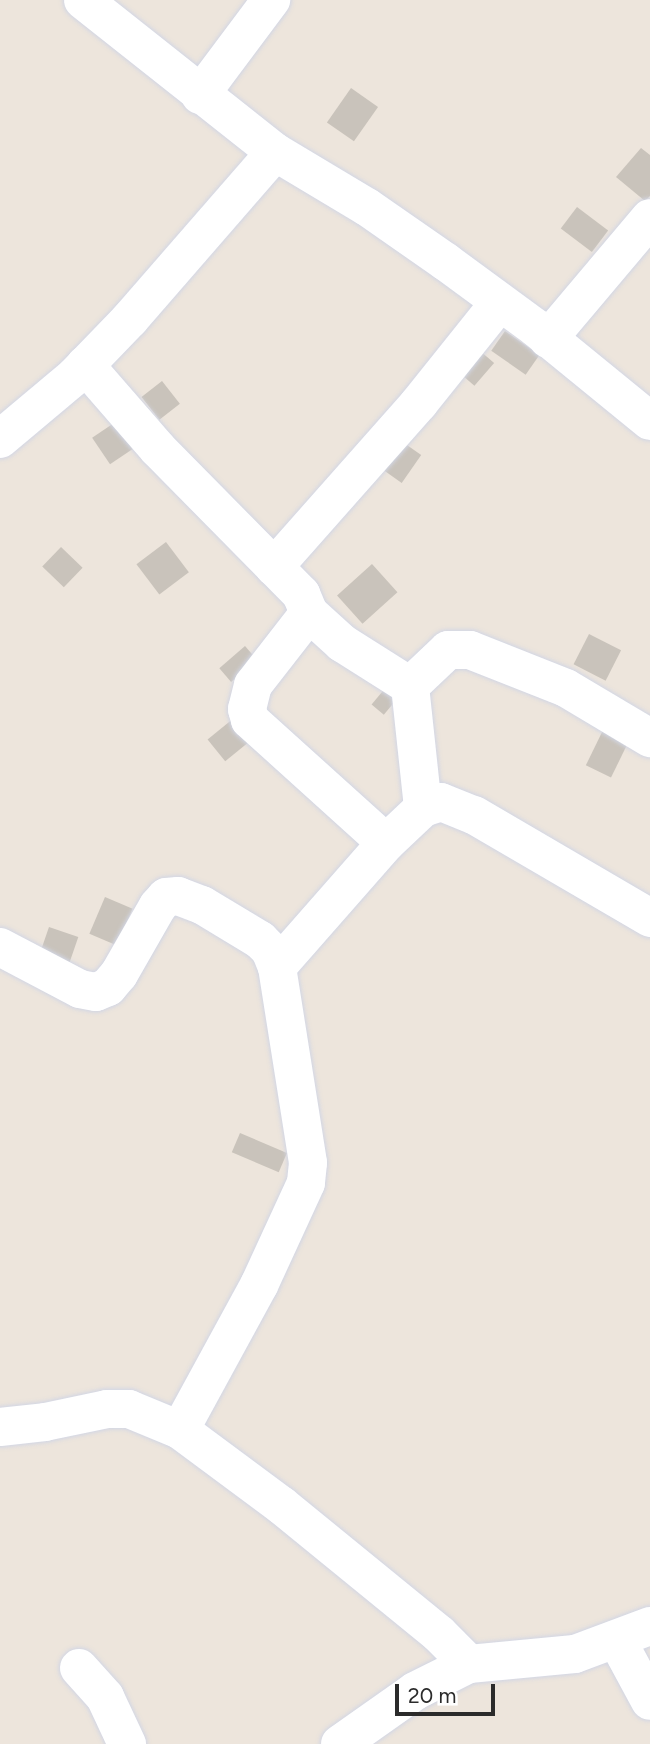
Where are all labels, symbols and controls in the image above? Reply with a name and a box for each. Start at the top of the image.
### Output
scale bar [398,1670,498,1714]
text: 20 m [408,1683,456,1708]

